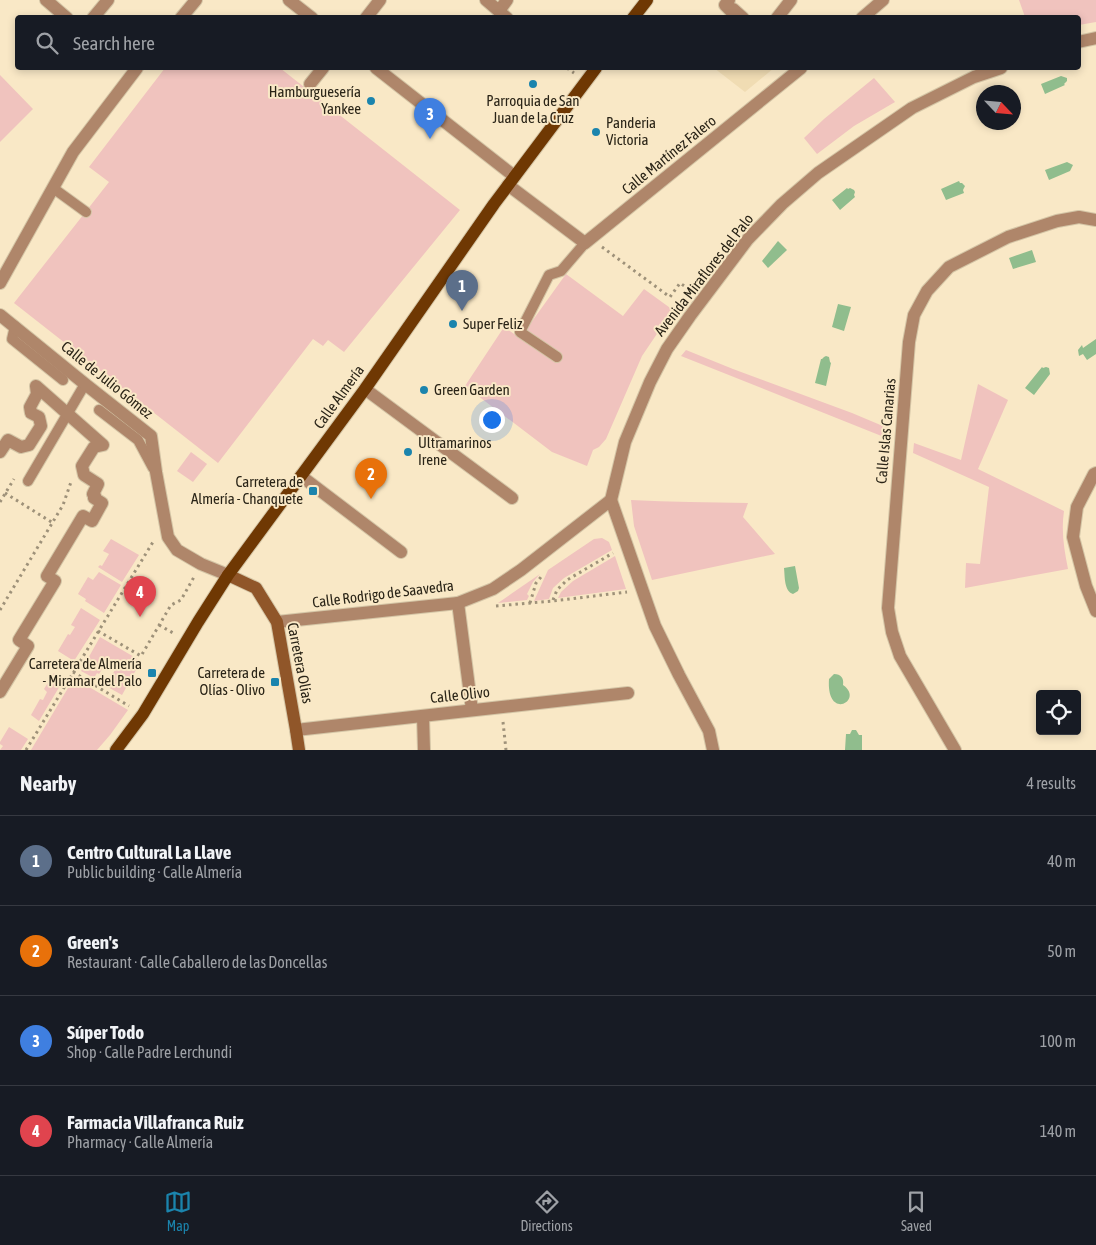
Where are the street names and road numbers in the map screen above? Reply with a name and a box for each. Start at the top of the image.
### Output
street label: Calle Martínez Falero [618,112,719,198]
street label: Avenida Miraflores del Palo [651,210,757,339]
street label: Calle de Julio Gómez [58,337,157,422]
street label: Calle Almería [310,362,367,432]
street label: Calle Islas Canarias [872,377,899,484]
street label: Calle Rodrigo de Saavedra [311,576,455,611]
street label: Carretera Olías [284,621,317,705]
street label: Calle Olivo [429,683,491,706]

